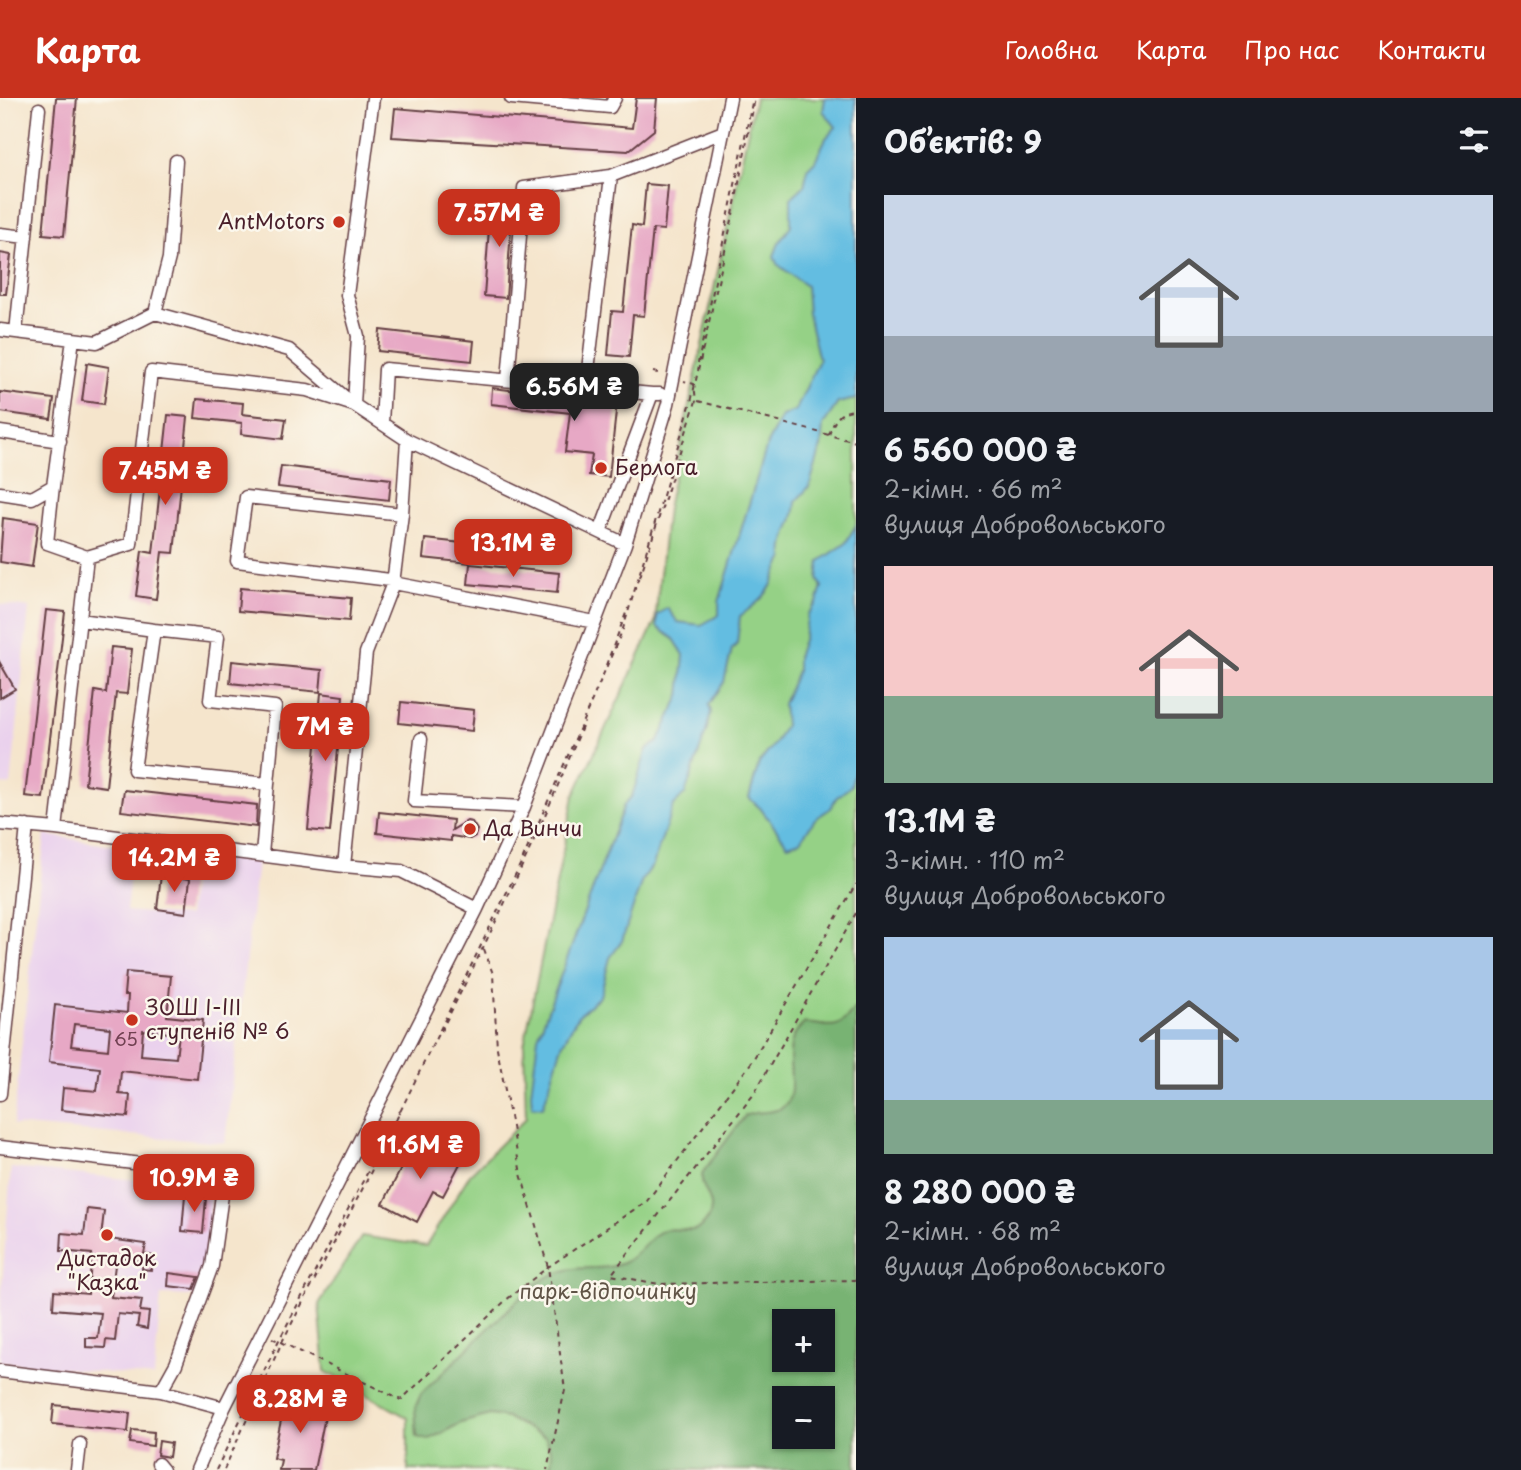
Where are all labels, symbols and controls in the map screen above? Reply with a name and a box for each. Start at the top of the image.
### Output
text: Карта [35,24,141,74]
text: Головна [1005,31,1098,67]
text: Карта [1136,31,1206,67]
text: Про нас [1244,31,1339,67]
text: Контакти [1377,31,1486,67]
text: Об’єктів: 9 [884,118,1042,163]
icon: filters [1455,121,1493,159]
pin: 7.57M ₴ [434,190,564,249]
text: 7.57M ₴ [454,194,544,229]
place label: AntMotors [218,204,325,236]
marker: AntMotors [331,214,347,230]
icon: home [1126,240,1252,366]
pin: 6.56M ₴ [509,364,639,423]
text: 6.56M ₴ [526,368,622,403]
text: 6 560 000 ₴ [884,426,1077,471]
pin: 7.45M ₴ [100,448,230,507]
place label: Берлога [615,450,698,482]
text: 7.45M ₴ [119,452,211,487]
marker: Берлога [593,460,609,476]
text: 2-кімн. · 66 m² [884,471,1063,506]
text: вулиця Добровольського [884,506,1166,541]
pin: 13.1M ₴ [448,519,578,579]
text: 13.1M ₴ [470,524,556,559]
icon: home [1126,611,1252,737]
pin: 7M ₴ [284,704,366,763]
text: 7M ₴ [296,708,354,743]
text: 13.1M ₴ [884,797,996,842]
place label: Да Винчи [483,811,582,843]
marker: Да Винчи [462,821,478,837]
pin: 14.2M ₴ [109,834,239,894]
text: 14.2M ₴ [128,839,220,874]
text: 3-кімн. · 110 m² [884,842,1065,877]
text: вулиця Добровольського [884,877,1166,912]
icon: home [1126,982,1252,1108]
place label: ЗОШ І-ІІІ ступенів № 6 [146,990,290,1046]
marker: ЗОШ І-ІІІ ступенів № 6 [124,1012,140,1028]
house number: 65 [114,1025,138,1052]
pin: 11.6M ₴ [355,1122,485,1181]
text: 11.6M ₴ [377,1126,463,1161]
pin: 10.9M ₴ [129,1154,259,1214]
text: 10.9M ₴ [149,1159,239,1194]
text: 8 280 000 ₴ [884,1168,1075,1213]
text: 2-кімн. · 68 m² [884,1213,1061,1248]
marker: Дистадок "Казка" [99,1227,115,1243]
place label: Дистадок "Казка" [57,1241,157,1297]
text: вулиця Добровольського [884,1248,1166,1283]
park label: парк-відпочинку [519,1274,697,1306]
map controls [772,1309,835,1449]
button: + [772,1309,835,1372]
pin: 8.28M ₴ [235,1376,365,1435]
text: 8.28M ₴ [253,1380,347,1415]
button: − [772,1386,835,1449]

